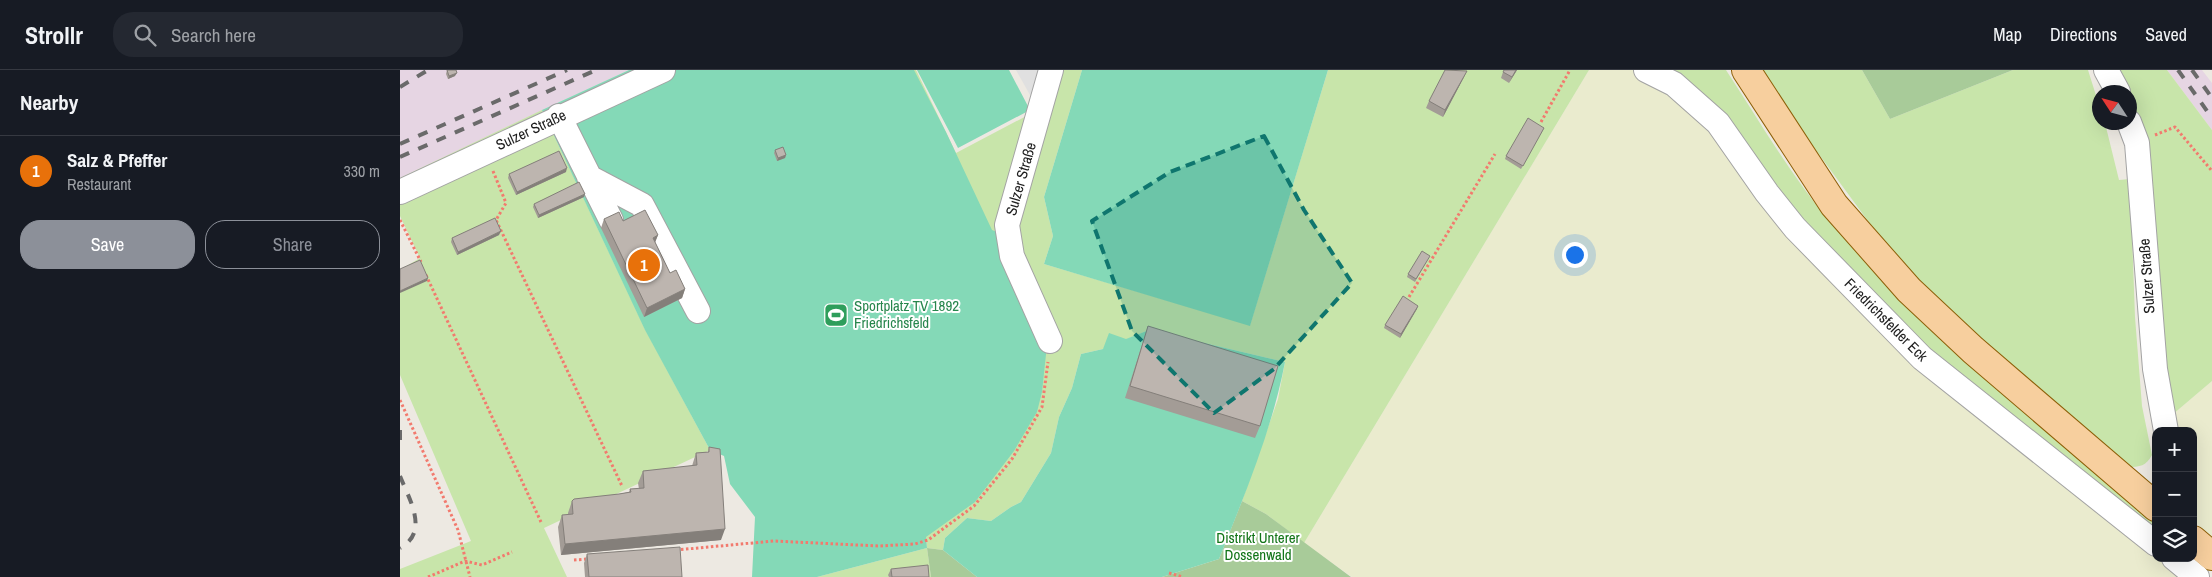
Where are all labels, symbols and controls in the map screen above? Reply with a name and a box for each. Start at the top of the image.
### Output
search box [113,12,463,57]
text: Strollr [25,19,83,51]
icon: search [131,21,159,49]
text: Search here [171,22,256,48]
text: Map [1993,22,2022,47]
text: Directions [2050,22,2117,47]
text: Saved [2145,22,2187,47]
north arrow [2092,85,2137,130]
text: Nearby [20,88,78,117]
street label: Sulzer Straße [492,104,569,155]
street label: Sulzer Straße [1000,140,1041,218]
text: Salz & Pfeffer [67,147,167,173]
text: 1 [32,160,40,182]
text: 330 m [344,160,380,182]
text: Restaurant [67,173,131,195]
button: Save [20,220,195,269]
button: Share [205,220,380,269]
street label: Sulzer Straße [2133,238,2160,314]
your location [1562,242,1588,268]
pin: 1 [628,246,660,284]
street label: Friedrichsfelder Eck [1840,273,1933,367]
place label: Sportplatz TV 1892 Friedrichsfeld [854,295,959,333]
sports icon: Sportplatz TV 1892 Friedrichsfeld [823,302,849,328]
map controls [2152,427,2197,562]
button: + [2152,427,2197,472]
button: − [2152,472,2197,517]
button: layers [2152,517,2197,562]
park label: Distrikt Unterer Dossenwald [1216,527,1300,565]

